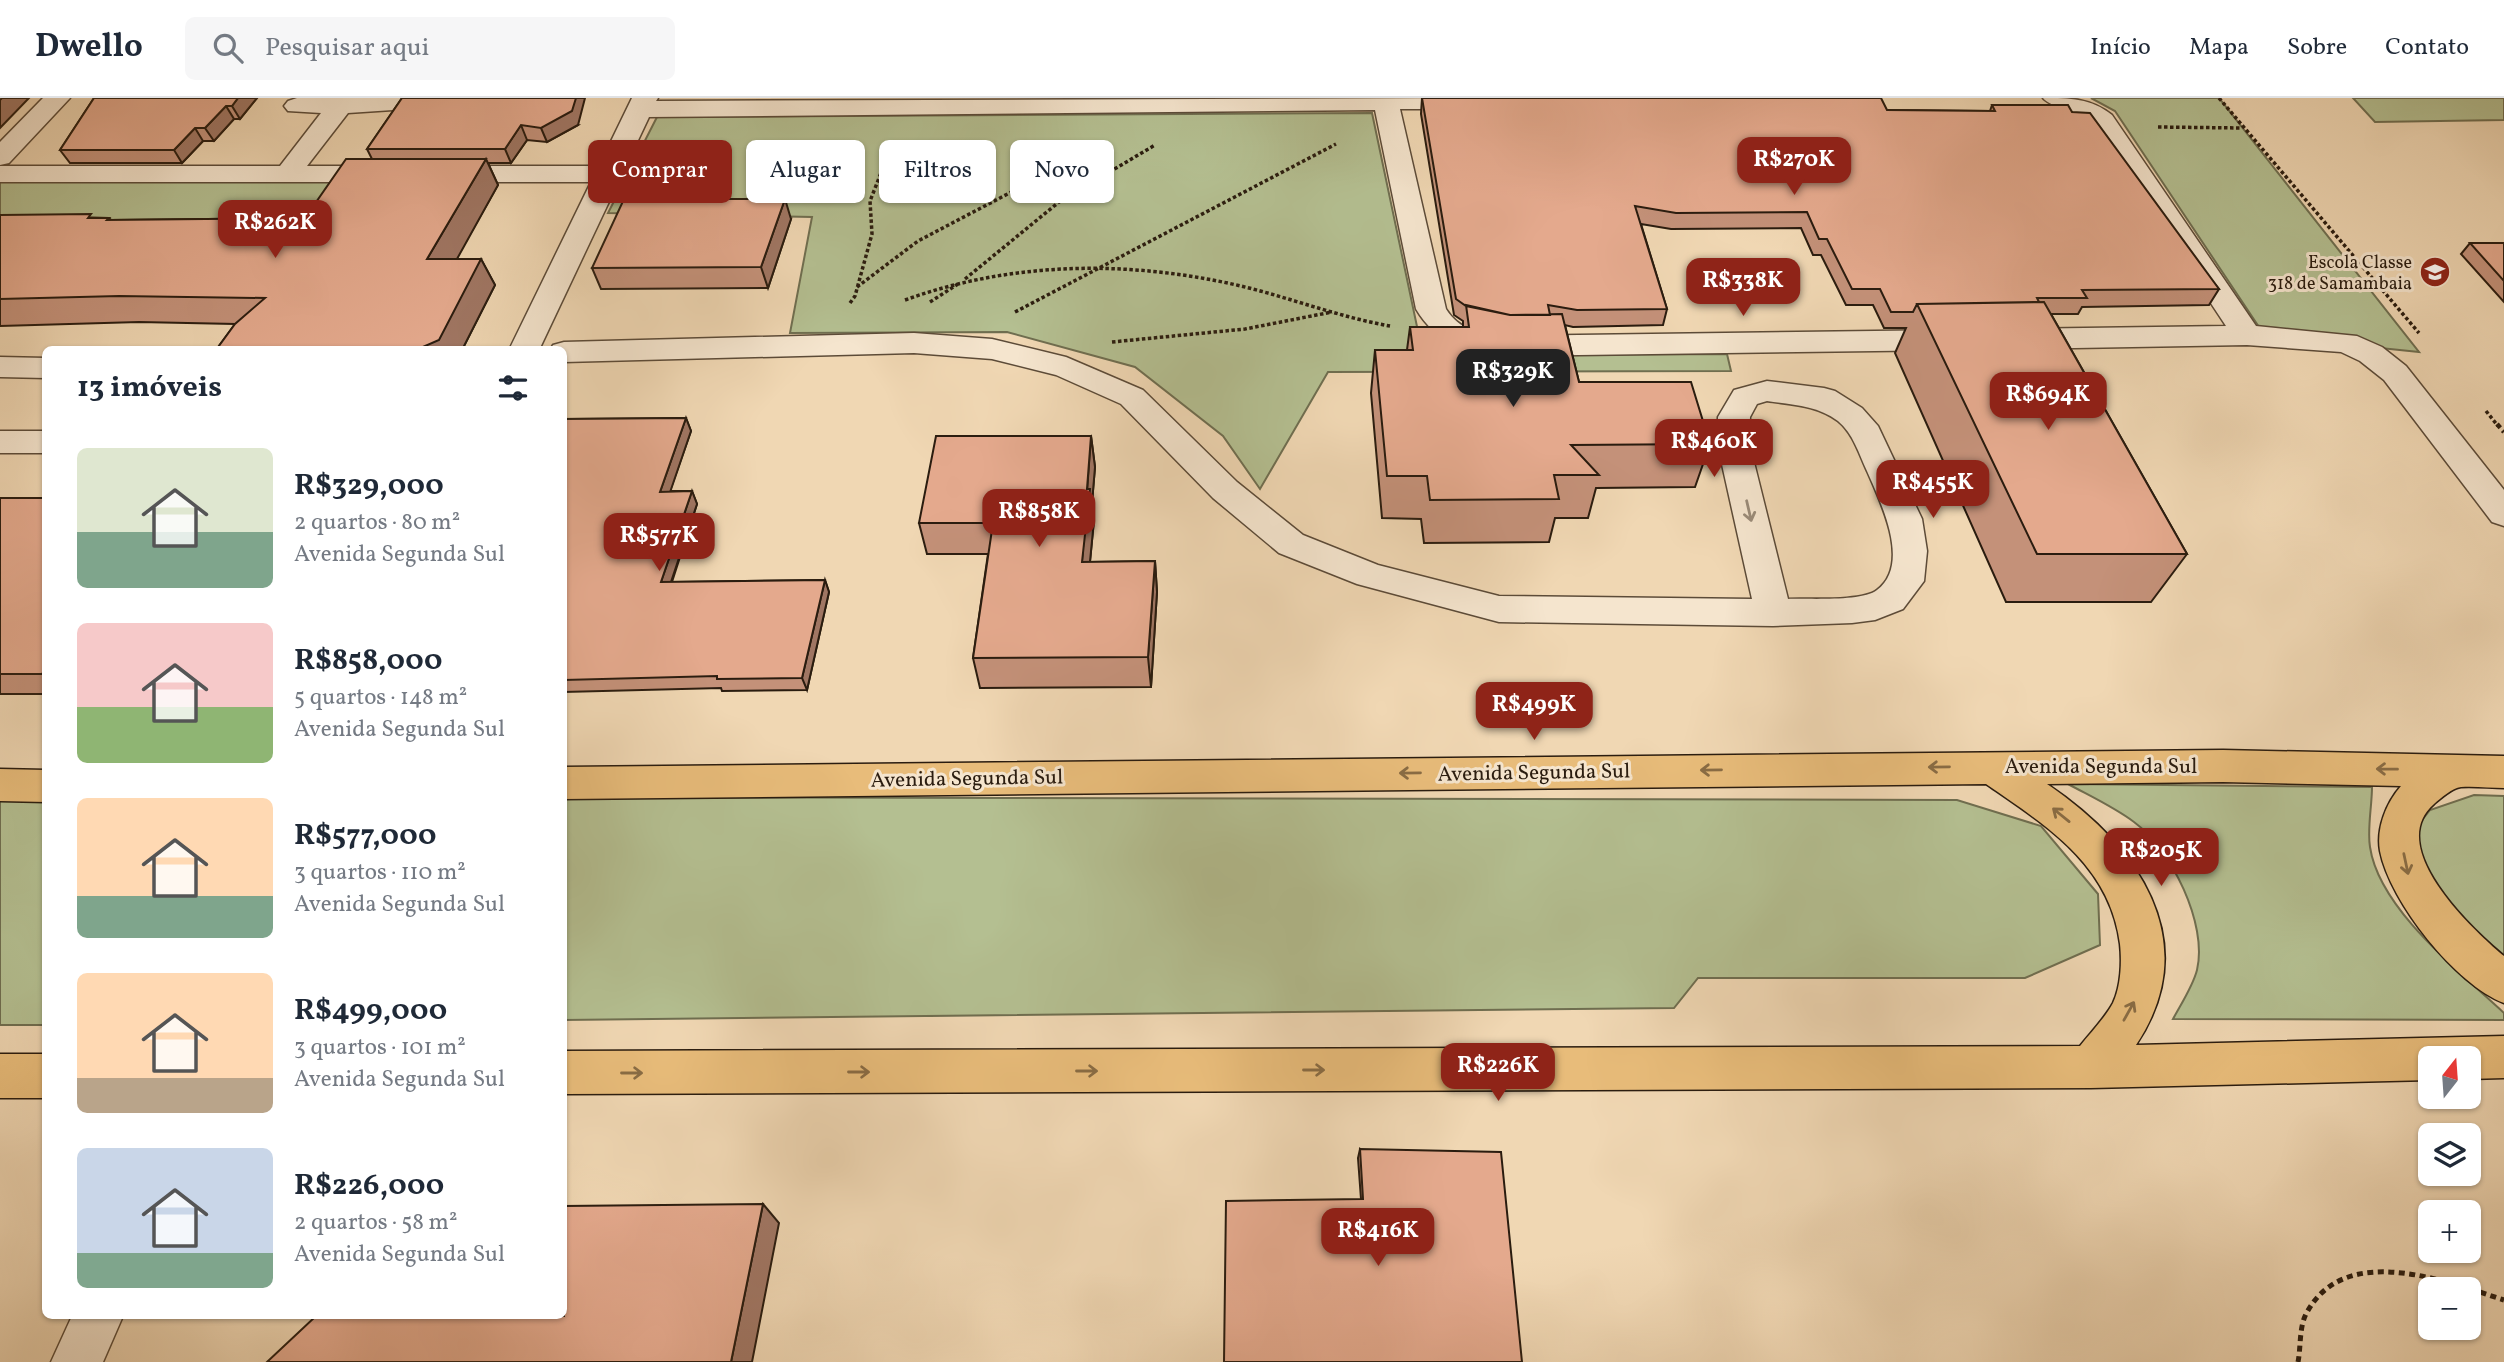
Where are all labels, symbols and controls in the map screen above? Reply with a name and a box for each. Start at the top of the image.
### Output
search box [185,17,675,80]
text: Dwello [35,25,143,71]
icon: search [209,29,247,67]
text: Pesquisar aqui [265,30,429,66]
text: Início [2090,31,2151,65]
text: Mapa [2189,31,2249,65]
text: Sobre [2287,31,2347,65]
text: Contato [2385,31,2469,65]
pin: R$270K [1737,138,1851,197]
chip: Comprar [588,140,732,203]
chip: Alugar [746,140,865,203]
chip: Filtros [879,140,996,203]
chip: Novo [1010,140,1114,203]
text: R$270K [1753,144,1835,176]
pin: R$262K [218,200,332,260]
text: R$262K [234,207,316,239]
place label: Escola Classe 318 de Samambaia [2268,251,2412,297]
school or university icon: Escola Classe 318 de Samambaia [2418,255,2452,289]
pin: R$338K [1686,258,1800,318]
text: R$338K [1702,265,1784,297]
pin: R$329K [1456,350,1570,409]
text: R$329K [1472,356,1554,388]
text: 13 imóveis [77,367,222,409]
icon: filters [494,369,532,407]
pin: R$694K [1991,372,2105,432]
text: R$694K [2006,379,2090,411]
pin: R$460K [1657,420,1771,479]
text: R$460K [1671,426,1757,458]
pin: R$455K [1876,460,1990,520]
text: R$329,000 [294,465,444,507]
text: R$455K [1892,467,1974,499]
icon: home [133,476,217,560]
pin: R$858K [982,490,1096,549]
text: R$858K [998,496,1080,528]
one-way arrow [1743,499,1756,522]
text: 2 quartos · 80 m² [294,507,460,539]
pin: R$577K [602,514,716,573]
text: R$577K [620,520,698,552]
text: Avenida Segunda Sul [294,539,505,571]
text: R$858,000 [294,640,443,682]
icon: home [133,651,217,735]
text: 5 quartos · 148 m² [294,682,467,714]
pin: R$499K [1477,682,1591,742]
text: R$499K [1492,689,1576,721]
text: Avenida Segunda Sul [294,714,505,746]
street label: Avenida Segunda Sul [2005,753,2197,782]
street label: Avenida Segunda Sul [1437,757,1631,790]
one-way arrow [1928,761,1951,774]
one-way arrow [2376,762,2399,775]
street label: Avenida Segunda Sul [870,763,1064,796]
one-way arrow [1700,763,1723,777]
one-way arrow [1399,766,1422,780]
one-way arrow [2052,808,2070,823]
text: R$577,000 [294,815,437,857]
icon: home [133,826,217,910]
pin: R$205K [2104,828,2218,888]
text: R$205K [2120,835,2202,867]
one-way arrow [2399,852,2413,875]
text: 3 quartos · 110 m² [294,857,466,889]
text: Avenida Segunda Sul [294,889,505,921]
text: R$499,000 [294,990,447,1032]
icon: home [133,1001,217,1085]
one-way arrow [2122,1002,2136,1022]
text: 3 quartos · 101 m² [294,1032,466,1064]
pin: R$226K [1441,1044,1555,1103]
north arrow [2418,1046,2482,1110]
map controls [2418,1046,2481,1340]
text: R$226K [1457,1050,1539,1082]
one-way arrow [1302,1063,1325,1077]
text: Avenida Segunda Sul [294,1064,505,1096]
one-way arrow [1075,1064,1098,1078]
one-way arrow [847,1065,870,1079]
one-way arrow [620,1066,643,1080]
button: layers [2418,1123,2481,1186]
text: R$226,000 [294,1165,444,1207]
icon: home [133,1176,217,1260]
button: + [2418,1200,2481,1263]
text: 2 quartos · 58 m² [294,1207,457,1239]
pin: R$416K [1321,1208,1435,1268]
text: R$416K [1337,1215,1419,1247]
text: Avenida Segunda Sul [294,1239,505,1271]
button: − [2418,1277,2481,1340]

